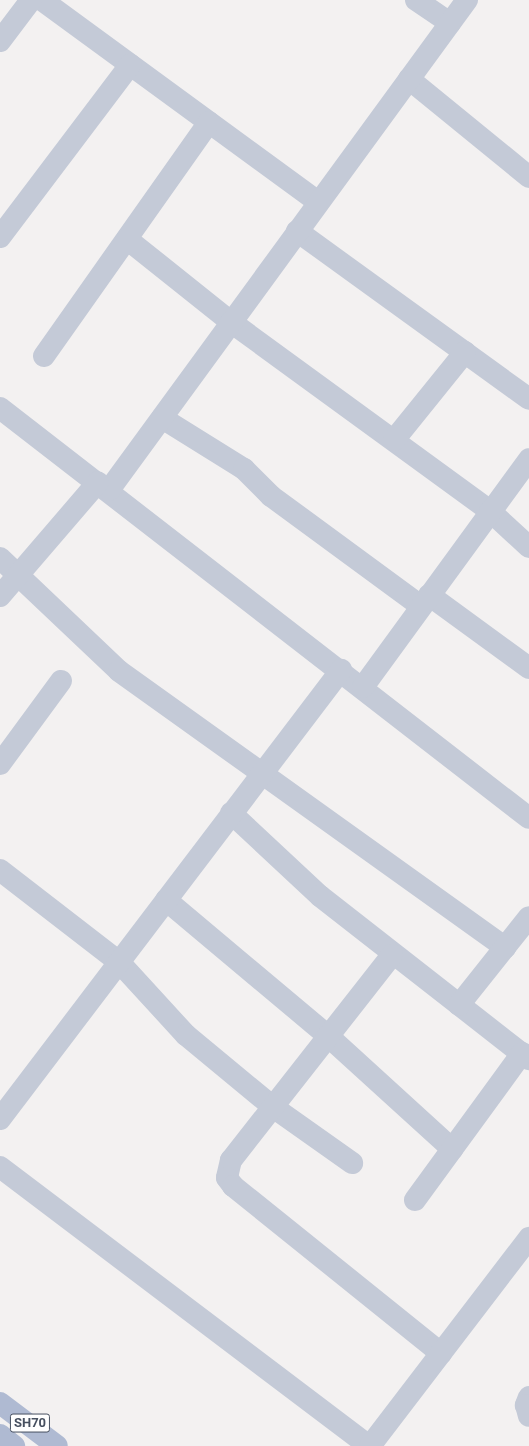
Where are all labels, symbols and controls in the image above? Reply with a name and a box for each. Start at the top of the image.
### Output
road number: SH70 [9,1412,51,1434]

